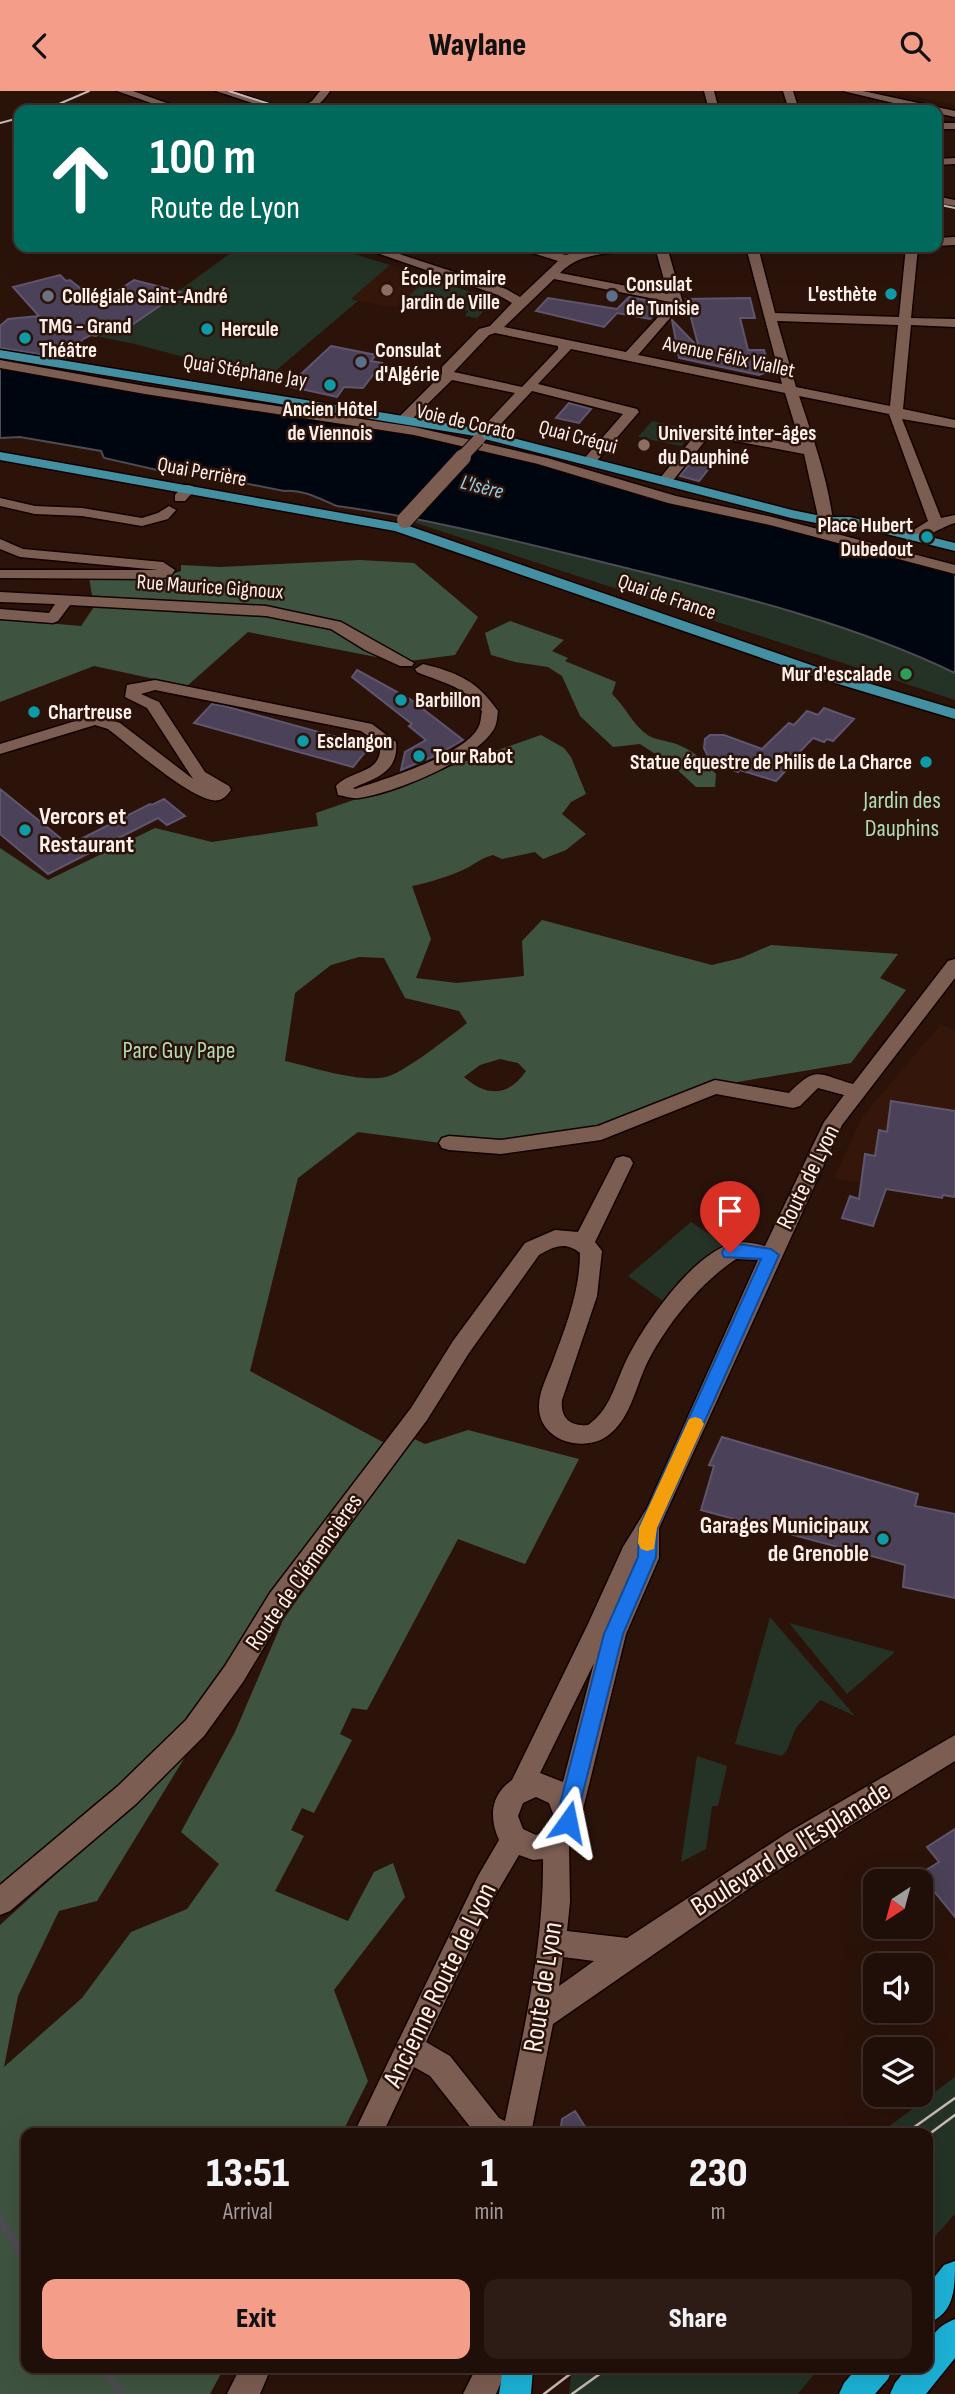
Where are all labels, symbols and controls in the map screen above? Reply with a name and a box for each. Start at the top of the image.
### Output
text: Waylane [429,26,526,65]
icon: back [21,27,59,65]
icon: search [896,27,934,65]
text: 100 m [150,129,256,188]
icon: ahead [35,133,126,224]
text: Route de Lyon [150,189,300,228]
place label: École primaire Jardin de Ville [400,266,506,315]
place label: Consulat de Tunisie [626,272,699,321]
marker: École primaire Jardin de Ville [379,282,395,298]
place label: L'esthète [808,282,877,307]
place label: Collégiale Saint-André [62,284,228,309]
marker: L'esthète [883,286,899,302]
marker: Collégiale Saint-André [40,288,56,304]
marker: Consulat de Tunisie [604,288,620,304]
place label: TMG - Grand Théâtre [39,314,131,363]
place label: Hercule [221,317,279,342]
marker: Hercule [199,321,215,337]
marker: TMG - Grand Théâtre [17,330,33,346]
street label: Avenue Félix Viallet [660,331,797,383]
place label: Consulat d'Algérie [375,338,441,387]
street label: Quai Stéphane Jay [181,349,309,393]
marker: Consulat d'Algérie [353,354,369,370]
marker: Ancien Hôtel de Viennois [322,377,338,393]
place label: Ancien Hôtel de Viennois [282,397,377,446]
street label: Voie de Corato [414,398,518,446]
street label: Quai Créqui [536,415,620,459]
place label: Université inter-âges du Dauphiné [658,421,816,470]
marker: Université inter-âges du Dauphiné [636,437,652,453]
street label: Quai Perrière [155,452,249,492]
water label: L'Isère [458,470,506,504]
place label: Place Hubert Dubedout [817,513,913,562]
marker: Place Hubert Dubedout [919,529,935,545]
street label: Rue Maurice Gignoux [136,569,284,605]
street label: Quai de France [614,569,720,625]
place label: Mur d'escalade [782,662,892,687]
marker: Mur d'escalade [898,666,914,682]
place label: Barbillon [415,688,481,713]
marker: Barbillon [393,692,409,708]
place label: Chartreuse [48,700,132,725]
marker: Chartreuse [26,704,42,720]
place label: Esclangon [317,729,392,754]
marker: Esclangon [295,733,311,749]
place label: Tour Rabot [433,744,513,769]
marker: Tour Rabot [411,748,427,764]
place label: Statue équestre de Philis de La Charce [630,750,912,775]
marker: Statue équestre de Philis de La Charce [918,754,934,770]
park label: Jardin des Dauphins [862,786,941,843]
place label: Vercors et Restaurant [39,802,134,859]
marker: Vercors et Restaurant [17,822,33,838]
park label: Parc Guy Pape [123,1036,235,1065]
street label: Route de Lyon [770,1120,846,1234]
pin [700,1181,760,1253]
icon: arrive [711,1192,749,1230]
street label: Route de Clémencières [239,1488,369,1656]
place label: Garages Municipaux de Grenoble [700,1511,869,1568]
marker: Garages Municipaux de Grenoble [875,1531,891,1547]
street label: Boulevard de l'Esplanade [685,1774,897,1924]
position arrow [531,1785,605,1859]
north arrow [863,1869,933,1939]
map controls [863,1869,933,2107]
street label: Ancienne Route de Lyon [376,1878,504,2093]
street label: Route de Lyon [516,1920,570,2054]
button: sound [863,1953,933,2023]
button: layers [863,2037,933,2107]
text: 13:51 [206,2148,289,2199]
text: 1 [480,2148,498,2199]
text: 230 [689,2148,748,2199]
text: Arrival [223,2198,273,2226]
text: min [475,2198,504,2226]
text: m [711,2198,726,2226]
button: Exit [42,2279,470,2359]
button: Share [484,2279,912,2359]

